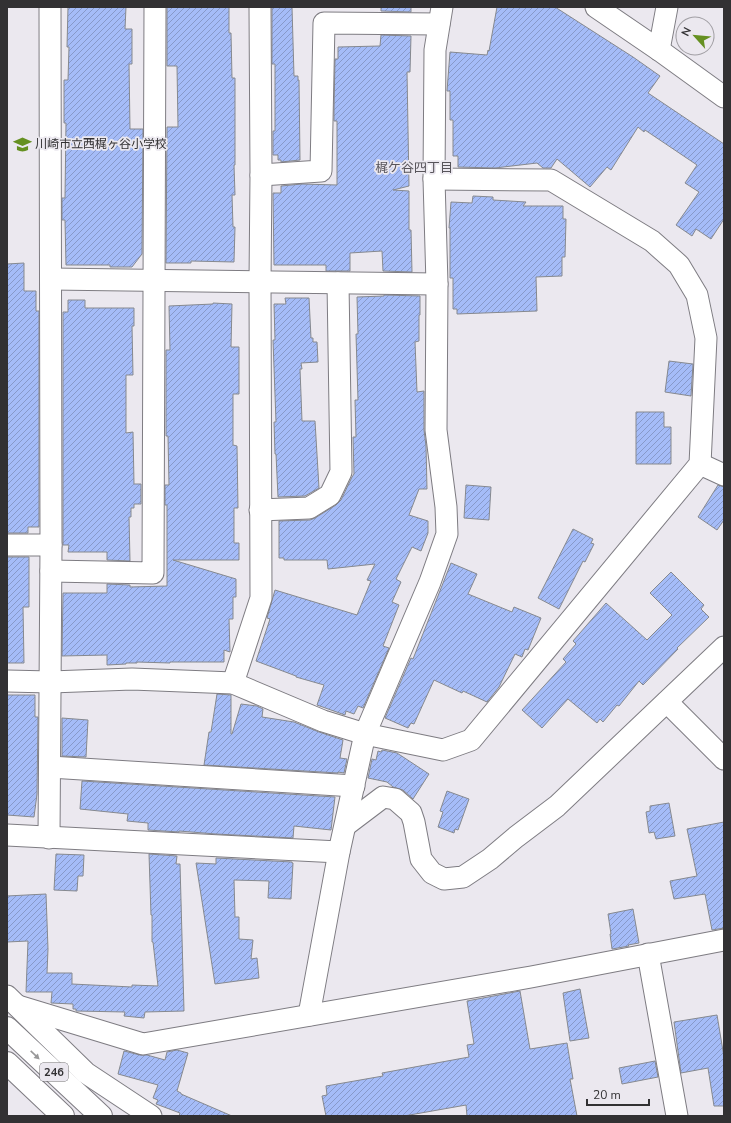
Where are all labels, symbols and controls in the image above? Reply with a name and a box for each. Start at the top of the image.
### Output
north arrow [675,16,715,56]
text: N [678,25,695,39]
school or university icon: 川崎市立西梶ヶ谷小学校 [12,134,32,154]
place label: 川崎市立西梶ヶ谷小学校 [35,136,167,152]
district label: 梶ケ谷四丁目 [375,159,453,177]
one-way arrow [30,1050,40,1060]
road number: 246 [40,1063,68,1081]
scale bar [587,1081,649,1107]
text: 20 m [593,1087,621,1103]

